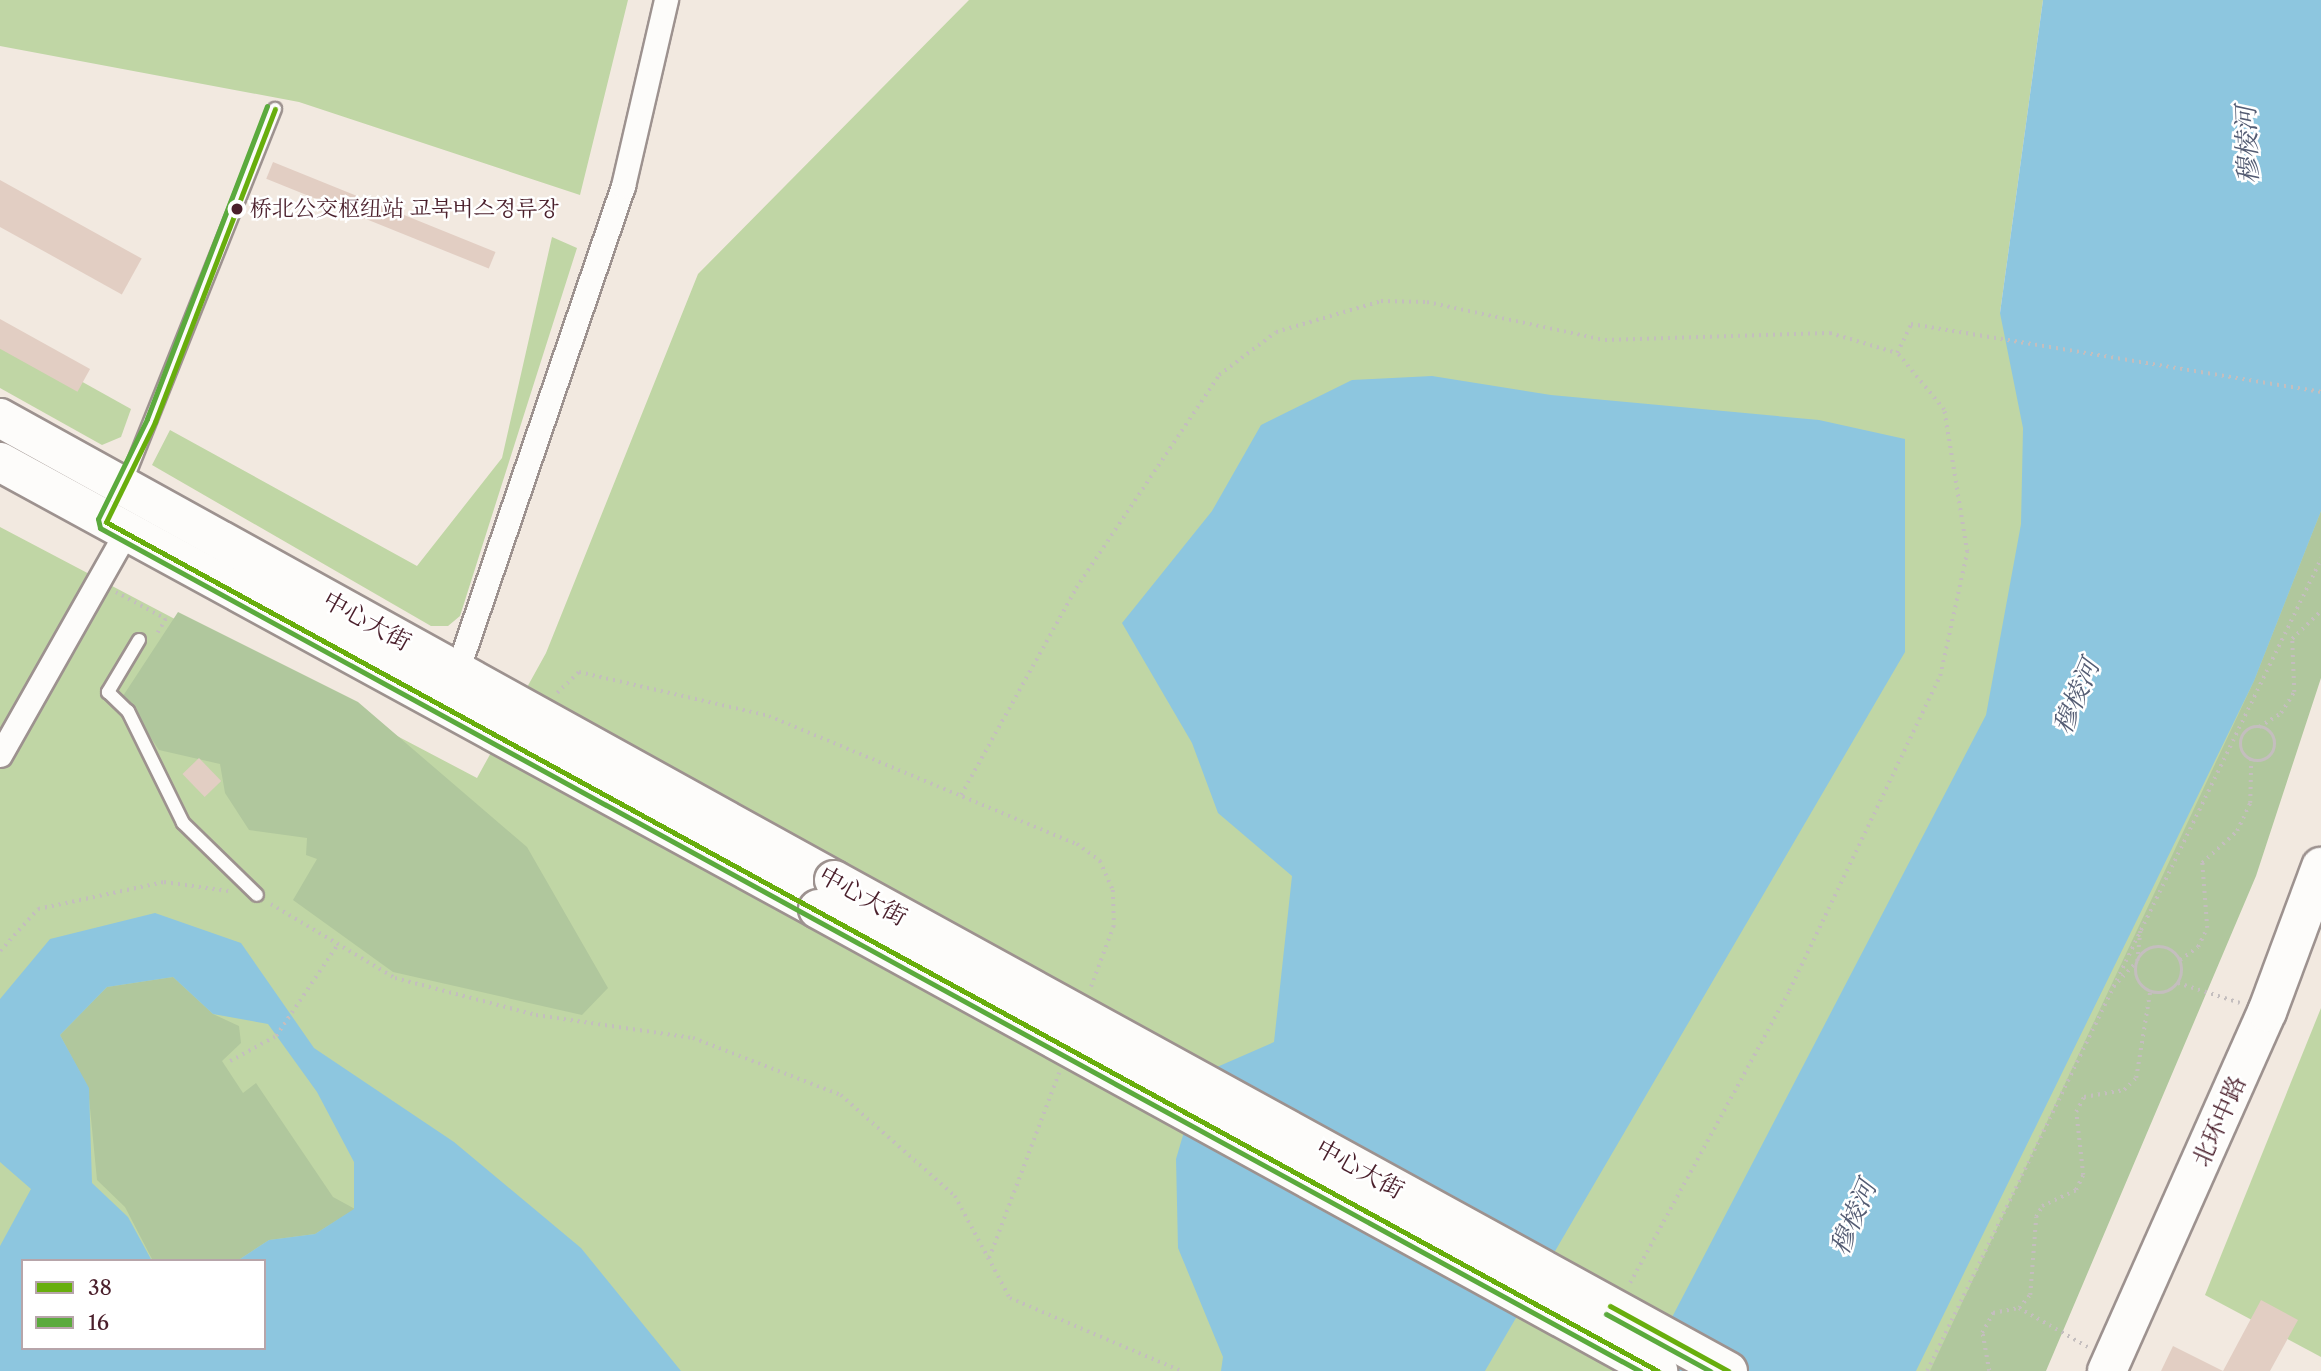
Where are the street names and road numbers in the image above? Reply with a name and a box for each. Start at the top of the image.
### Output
street label: 中心大街 [318,585,416,657]
street label: 中心大街 [814,860,912,932]
street label: 北环中路 [2186,1071,2252,1171]
street label: 中心大街 [1311,1133,1409,1205]

